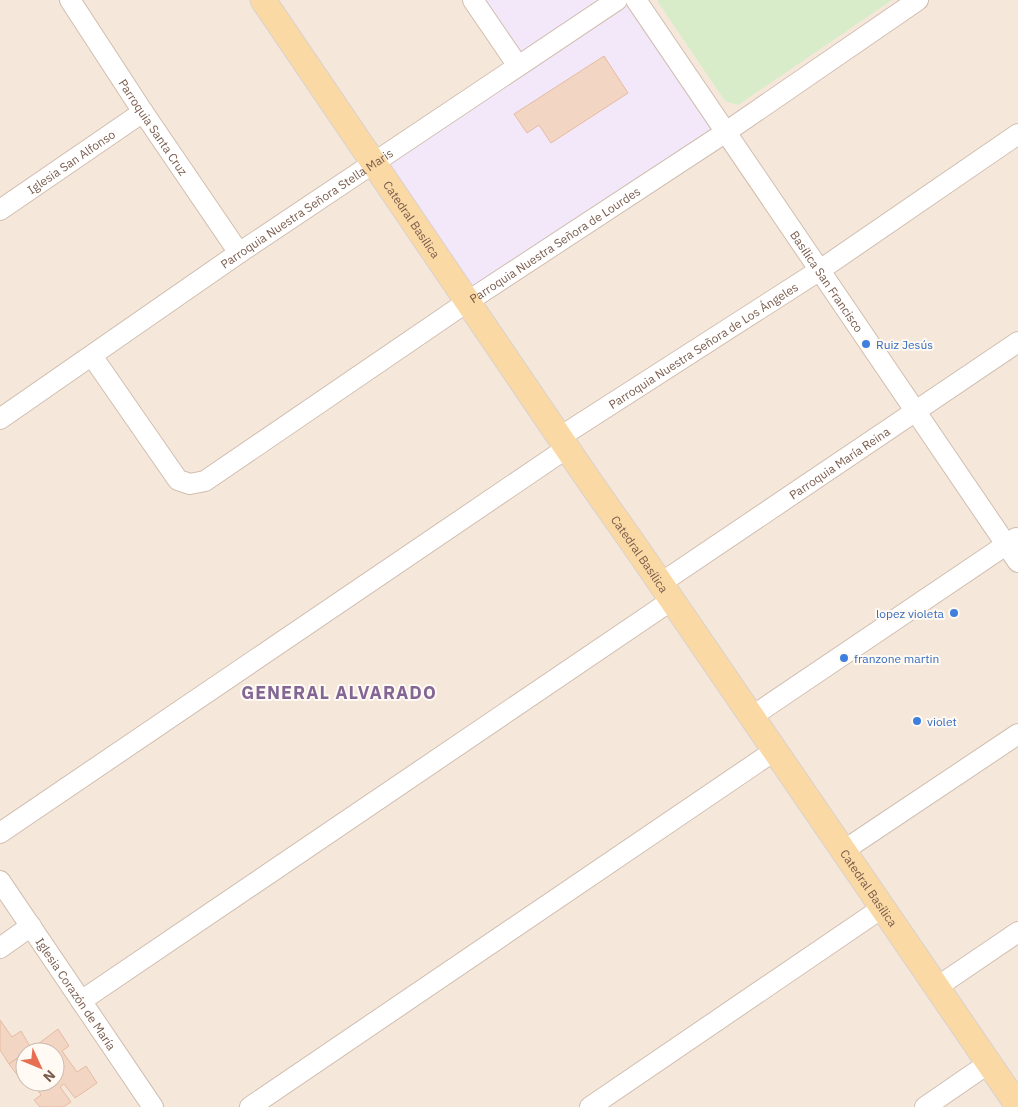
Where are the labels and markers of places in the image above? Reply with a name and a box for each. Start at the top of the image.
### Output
place label: Ruiz Jesús [876,337,933,352]
marker: Ruiz Jesús [860,338,872,350]
place label: lopez violeta [876,606,945,621]
marker: lopez violeta [948,607,960,619]
place label: franzone martin [854,651,939,666]
marker: franzone martin [838,652,850,664]
place label: violet [927,714,957,729]
marker: violet [911,715,923,727]

